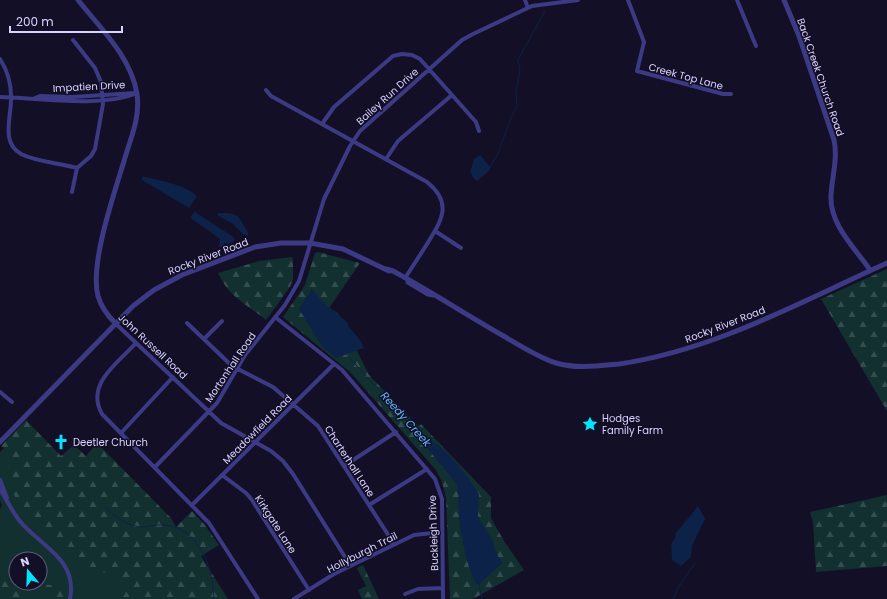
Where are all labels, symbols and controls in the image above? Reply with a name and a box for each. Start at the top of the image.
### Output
scale bar [10,8,122,34]
text: 200 m [16,13,54,30]
street label: Back Creek Church Road [793,16,848,138]
street label: Creek Top Lane [647,59,725,94]
street label: Bailey Run Drive [353,64,422,128]
street label: Impatien Drive [52,77,126,96]
street label: Rocky River Road [166,234,250,279]
street label: Rocky River Road [683,302,767,347]
street label: John Russell Road [115,310,191,383]
street label: Mortonhall Road [201,329,260,405]
water label: Reedy Creek [377,388,436,451]
street label: Meadowfield Road [219,391,295,467]
place label: Hodges Family Farm [602,411,663,438]
place icon: Hodges Family Farm [581,415,599,433]
street label: Charterhall Lane [321,423,378,500]
church icon: Deetler Church [52,433,70,451]
place label: Deetler Church [73,435,148,450]
street label: Kirkgate Lane [251,492,300,556]
street label: Buckleigh Drive [425,495,442,571]
street label: Hollyburgh Trail [324,528,400,577]
north arrow [8,551,48,591]
text: N [18,553,31,570]

